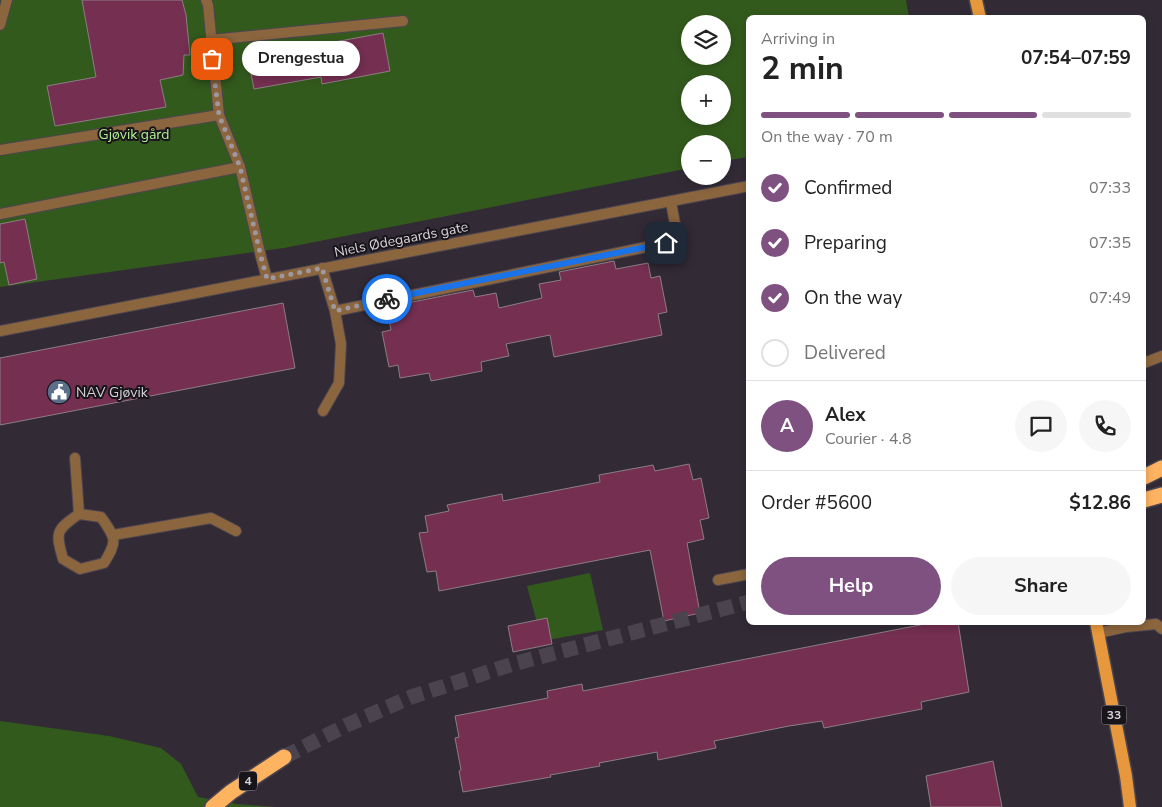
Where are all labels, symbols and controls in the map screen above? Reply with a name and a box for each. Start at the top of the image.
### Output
map controls [681,15,731,185]
button: layers [681,15,731,65]
text: Arriving in [761,28,835,50]
pin [191,38,233,80]
callout: Drengestua [242,42,360,76]
icon: bag [198,45,226,73]
text: 07:54–07:59 [1021,45,1131,71]
text: Drengestua [258,47,344,69]
text: 2 min [761,47,844,90]
button: + [681,75,731,125]
park label: Gjøvik gård [99,125,169,144]
text: On the way · 70 m [761,126,893,148]
button: − [681,135,731,185]
icon: check [761,174,789,202]
text: Confirmed [804,175,892,201]
text: 07:33 [1089,177,1131,199]
street label: Niels Ødegaards gate [332,217,470,262]
pin [645,222,687,264]
icon: home [652,229,680,257]
icon: check [761,229,789,257]
text: Preparing [804,230,887,256]
text: 07:35 [1089,232,1131,254]
courier [362,274,412,324]
icon: check [761,284,789,312]
icon: bike [373,285,401,313]
text: On the way [804,285,902,311]
text: 07:49 [1089,287,1131,309]
text: Delivered [804,340,886,366]
public building icon: NAV Gjøvik [46,379,72,405]
place label: NAV Gjøvik [76,383,149,402]
button: chat [1015,400,1067,452]
button: phone [1079,400,1131,452]
text: Alex [825,402,866,428]
text: A [780,413,794,439]
text: Courier · 4.8 [825,428,911,450]
text: Order #5600 [761,490,872,516]
text: $12.86 [1069,490,1131,516]
button: Help [761,557,941,615]
button: Share [951,557,1131,615]
road number: 33 [1102,706,1126,724]
road number: 4 [239,771,257,790]

